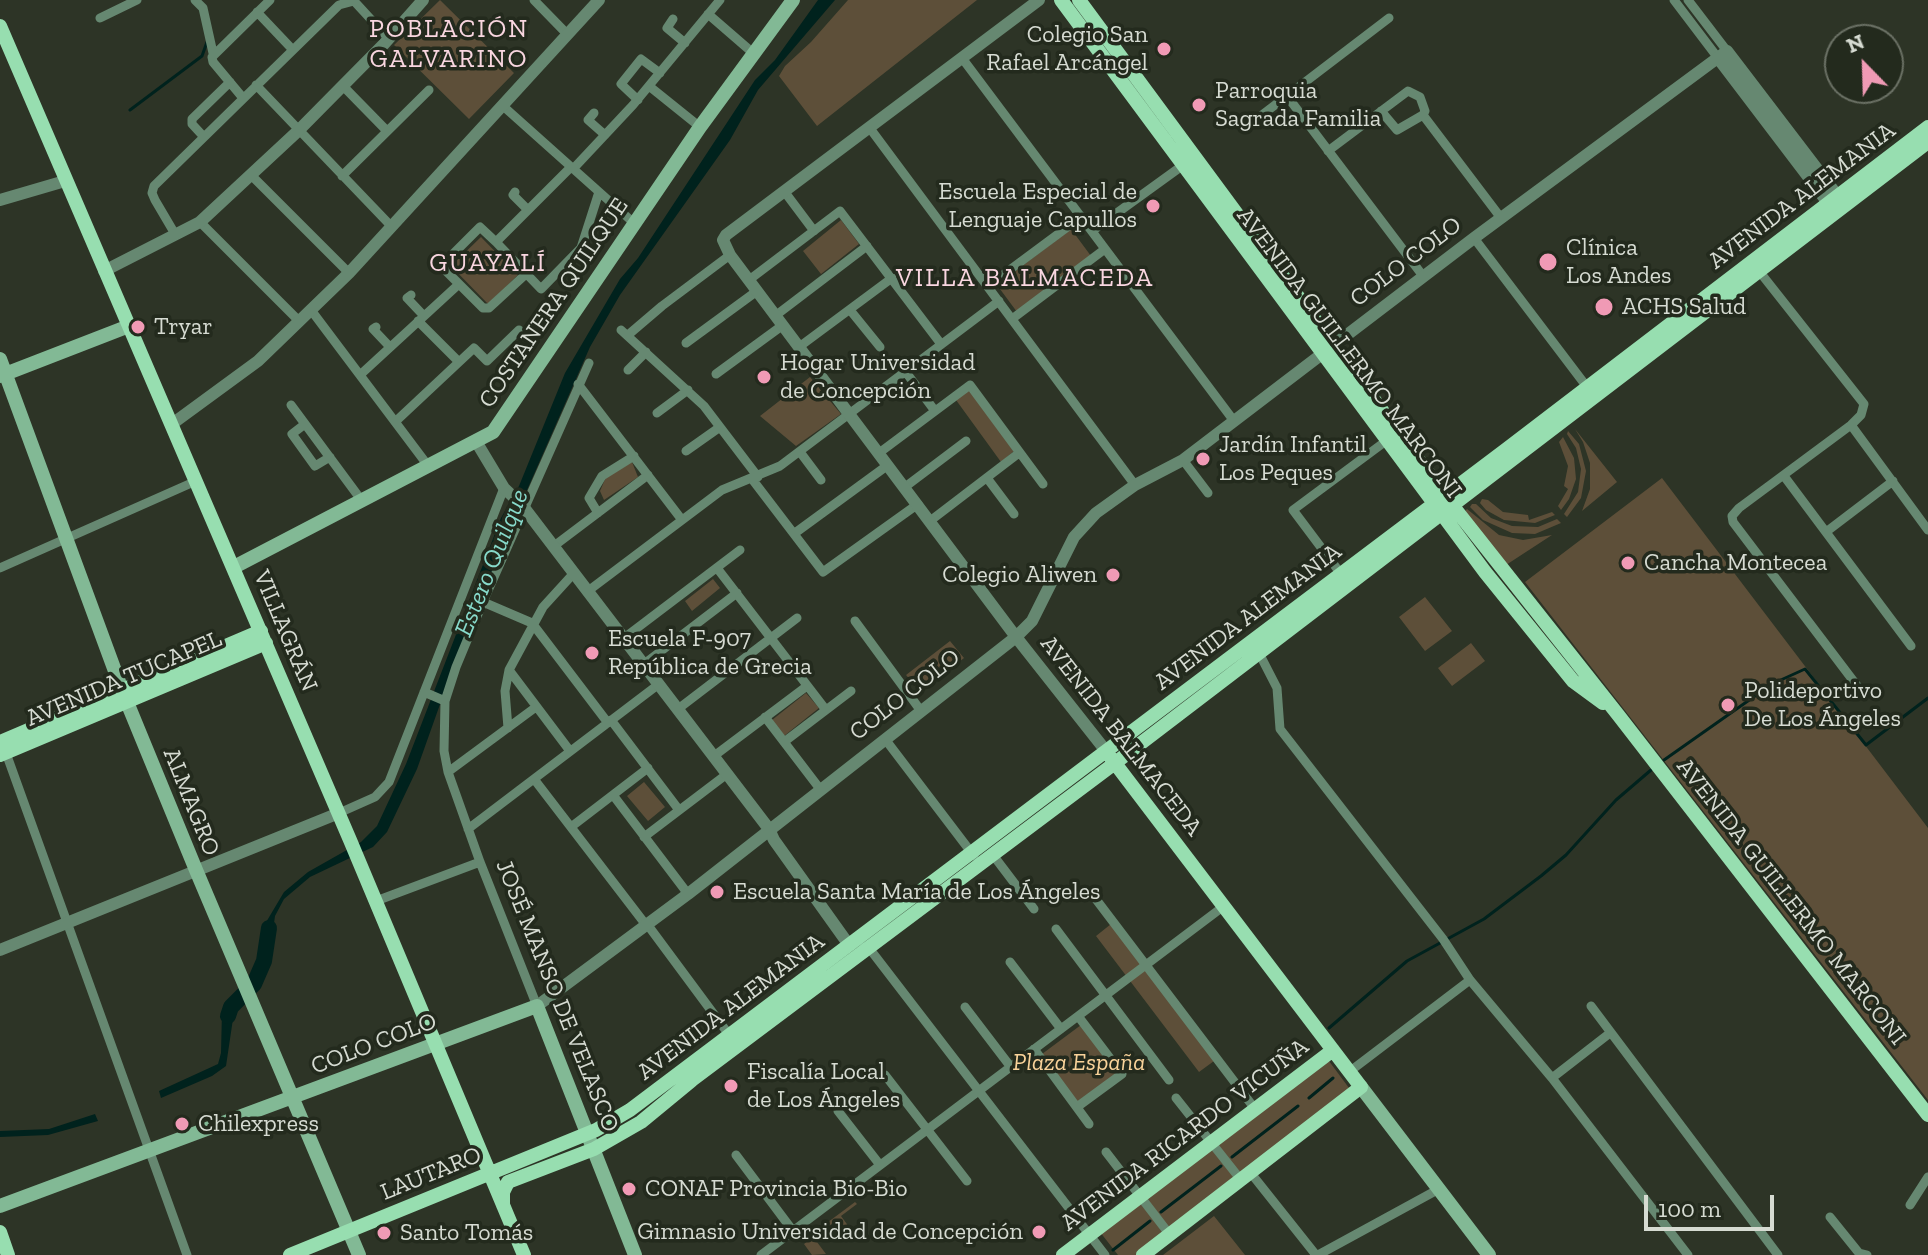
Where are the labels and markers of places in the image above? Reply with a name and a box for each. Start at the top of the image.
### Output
place label: Colegio San Rafael Arcángel [986,21,1148,77]
marker: Colegio San Rafael Arcángel [1155,40,1173,58]
place label: Parroquia Sagrada Familia [1215,77,1381,133]
marker: Parroquia Sagrada Familia [1190,96,1208,114]
place label: Escuela Especial de Lenguaje Capullos [938,178,1137,234]
marker: Escuela Especial de Lenguaje Capullos [1144,197,1162,215]
place label: Clínica Los Andes [1566,234,1672,290]
marker: Clínica Los Andes [1537,251,1559,273]
place label: ACHS Salud [1622,293,1746,321]
marker: ACHS Salud [1593,296,1615,318]
place label: Tryar [154,313,213,341]
marker: Tryar [129,318,147,336]
place label: Hogar Universidad de Concepción [780,349,975,405]
marker: Hogar Universidad de Concepción [755,368,773,386]
place label: Jardín Infantil Los Peques [1219,431,1367,487]
marker: Jardín Infantil Los Peques [1194,450,1212,468]
place label: Cancha Montecea [1644,549,1827,577]
marker: Cancha Montecea [1619,554,1637,572]
place label: Colegio Aliwen [942,561,1097,589]
marker: Colegio Aliwen [1104,566,1122,584]
place label: Escuela F-907 República de Grecia [608,625,812,681]
marker: Escuela F-907 República de Grecia [583,644,601,662]
place label: Polideportivo De Los Ángeles [1744,677,1901,733]
marker: Polideportivo De Los Ángeles [1719,696,1737,714]
place label: Escuela Santa María de Los Ángeles [733,878,1100,906]
marker: Escuela Santa María de Los Ángeles [708,883,726,901]
place label: Fiscalía Local de Los Ángeles [747,1058,900,1114]
marker: Fiscalía Local de Los Ángeles [722,1077,740,1095]
place label: Chilexpress [198,1110,319,1138]
marker: Chilexpress [173,1115,191,1133]
place label: CONAF Provincia Bio-Bio [645,1175,907,1203]
marker: CONAF Provincia Bio-Bio [620,1180,638,1198]
place label: Gimnasio Universidad de Concepción [637,1218,1023,1246]
place label: Santo Tomás [400,1219,533,1247]
marker: Gimnasio Universidad de Concepción [1030,1223,1048,1241]
marker: Santo Tomás [375,1224,393,1242]

